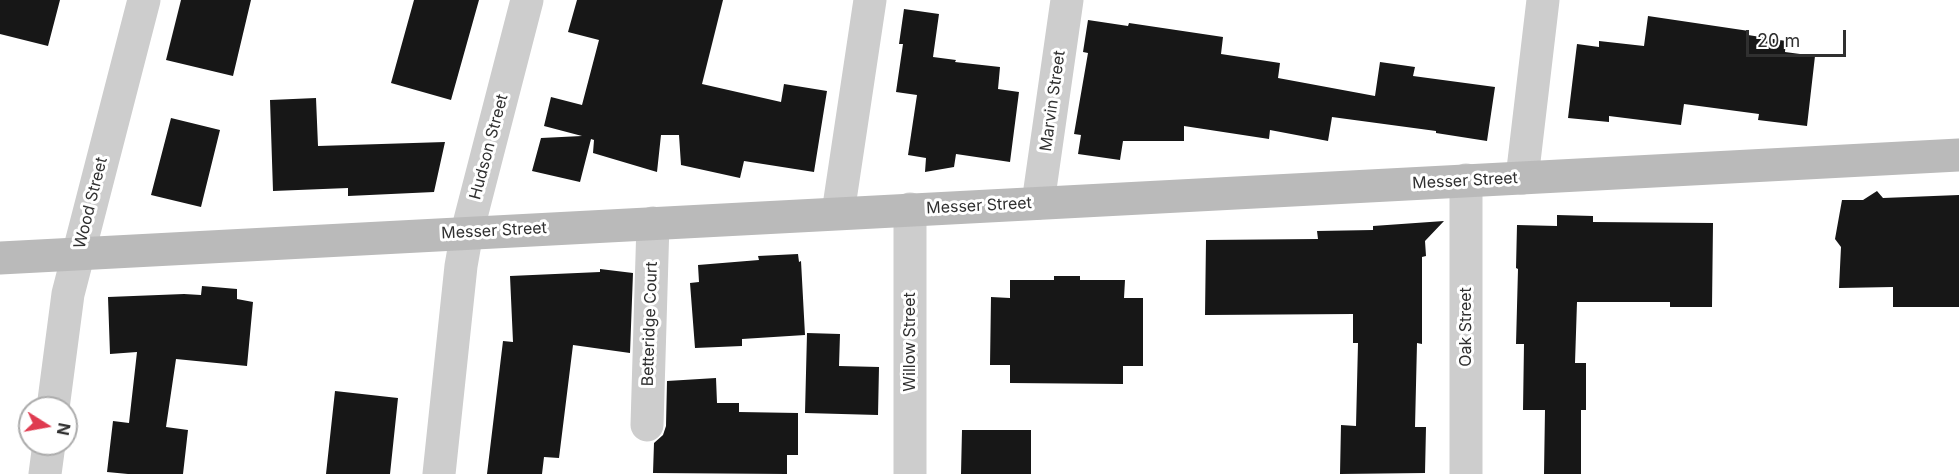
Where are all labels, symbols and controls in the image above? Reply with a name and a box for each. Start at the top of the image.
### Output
scale bar [1749,18,1850,56]
text: 20 m [1757,30,1800,51]
street label: Marvin Street [1036,49,1070,153]
street label: Hudson Street [466,92,512,202]
street label: Wood Street [70,155,112,251]
street label: Messer Street [1412,169,1518,193]
street label: Messer Street [926,194,1032,218]
street label: Messer Street [441,219,547,243]
street label: Betteridge Court [638,261,662,387]
street label: Oak Street [1456,287,1476,367]
street label: Willow Street [900,292,920,392]
north arrow [18,396,78,456]
text: N [53,421,75,437]

